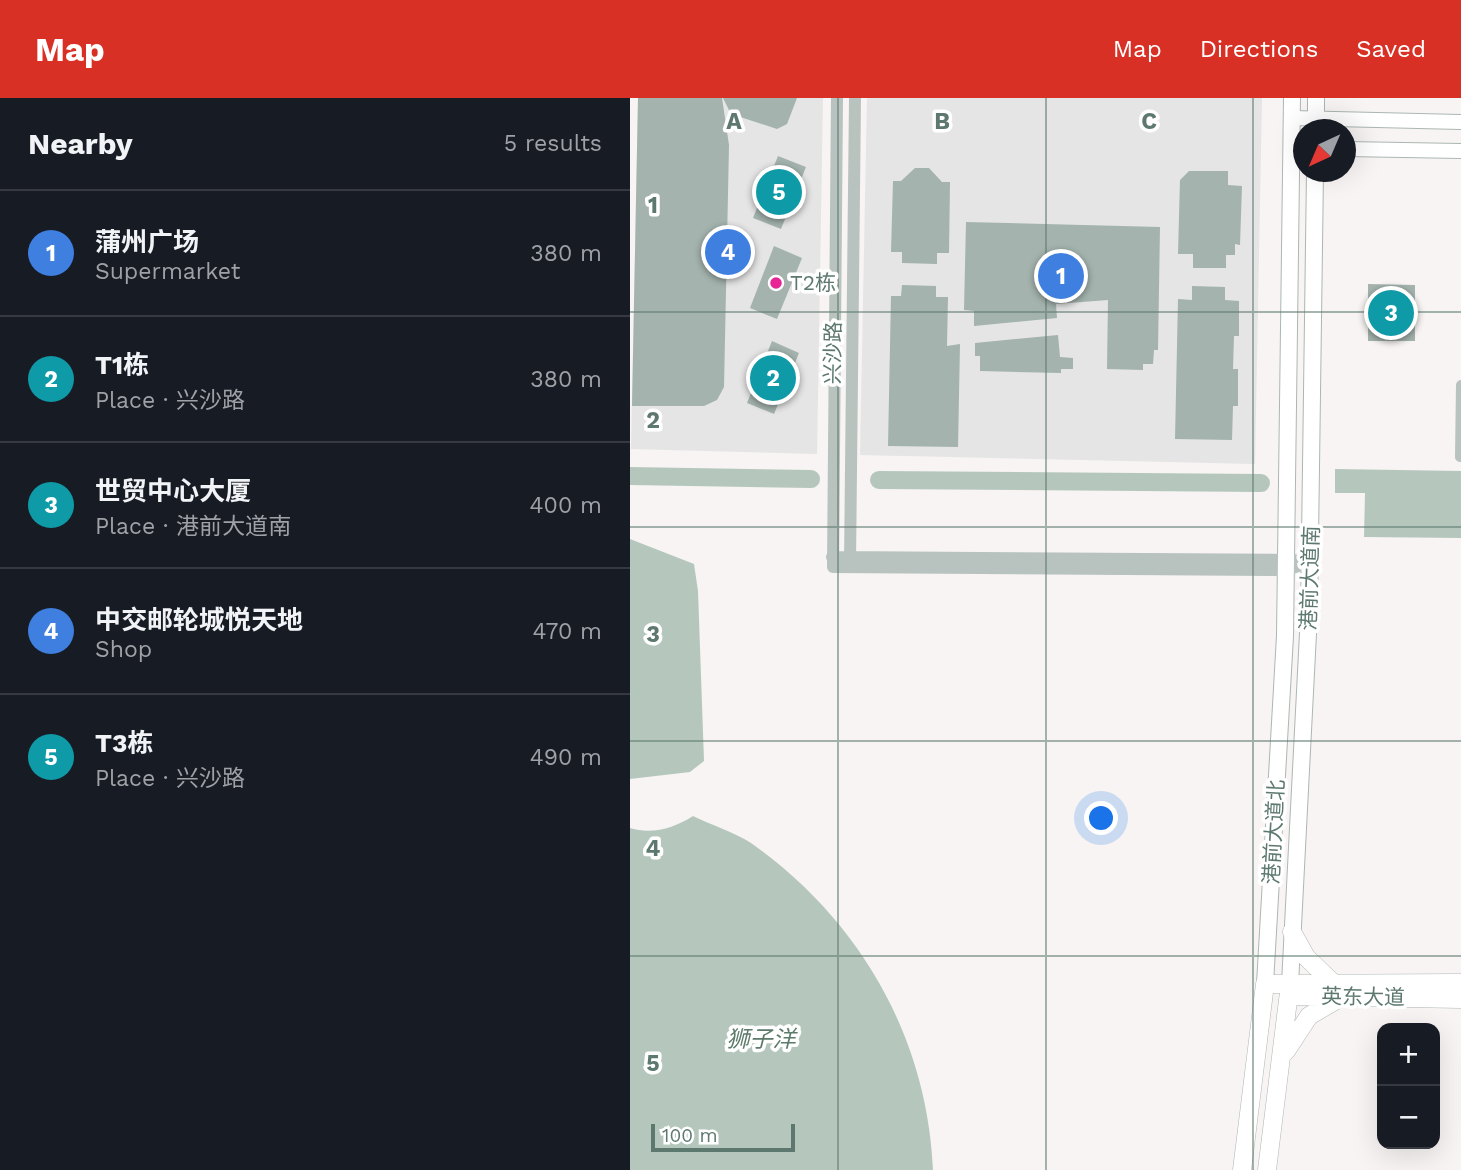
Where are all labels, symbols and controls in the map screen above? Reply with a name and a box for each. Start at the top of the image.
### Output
text: Map [35,30,105,69]
text: Map [1113,35,1162,63]
text: Directions [1200,35,1318,63]
text: Saved [1356,35,1426,63]
text: A [726,108,742,135]
text: B [934,108,950,135]
text: C [1141,108,1157,135]
north arrow [1293,119,1356,182]
text: Nearby [28,126,133,161]
text: 5 results [504,130,602,157]
pin: 5 [756,166,802,218]
text: 1 [648,192,658,219]
pin: 4 [705,226,751,278]
text: 蒲州广场 [95,227,199,257]
text: 1 [46,240,56,267]
text: 380 m [530,240,602,267]
pin: 1 [1038,250,1084,302]
text: Supermarket [95,258,240,285]
place label: T2栋 [790,270,836,295]
marker: T2栋 [768,275,784,291]
pin: 3 [1368,287,1414,339]
street label: 兴沙路 [819,321,846,385]
text: T1栋 [95,350,149,380]
pin: 2 [750,352,796,404]
text: 2 [44,366,58,393]
text: 380 m [530,366,602,393]
text: Place · 兴沙路 [95,387,245,414]
text: 2 [646,407,660,434]
text: 世贸中心大厦 [95,476,251,506]
text: 3 [44,492,58,519]
text: 400 m [530,492,602,519]
text: Place · 港前大道南 [95,513,291,540]
street label: 港前大道南 [1295,525,1324,631]
text: 中交邮轮城悦天地 [95,605,303,635]
text: 4 [44,618,58,645]
text: 470 m [533,618,602,645]
text: 3 [646,621,660,648]
text: Shop [95,636,152,663]
text: T3栋 [95,728,153,758]
text: 5 [44,744,58,771]
text: 490 m [530,744,602,771]
text: Place · 兴沙路 [95,765,245,792]
street label: 港前大道北 [1258,779,1289,885]
your location [1084,801,1118,835]
text: 4 [646,835,661,862]
street label: 英东大道 [1321,983,1405,1010]
map controls [1377,1023,1440,1149]
button: + [1377,1023,1440,1086]
water label: 狮子洋 [727,1026,799,1053]
text: 5 [646,1050,660,1077]
button: − [1377,1086,1440,1149]
scale bar [651,1121,794,1153]
text: 100 m [662,1124,718,1147]

